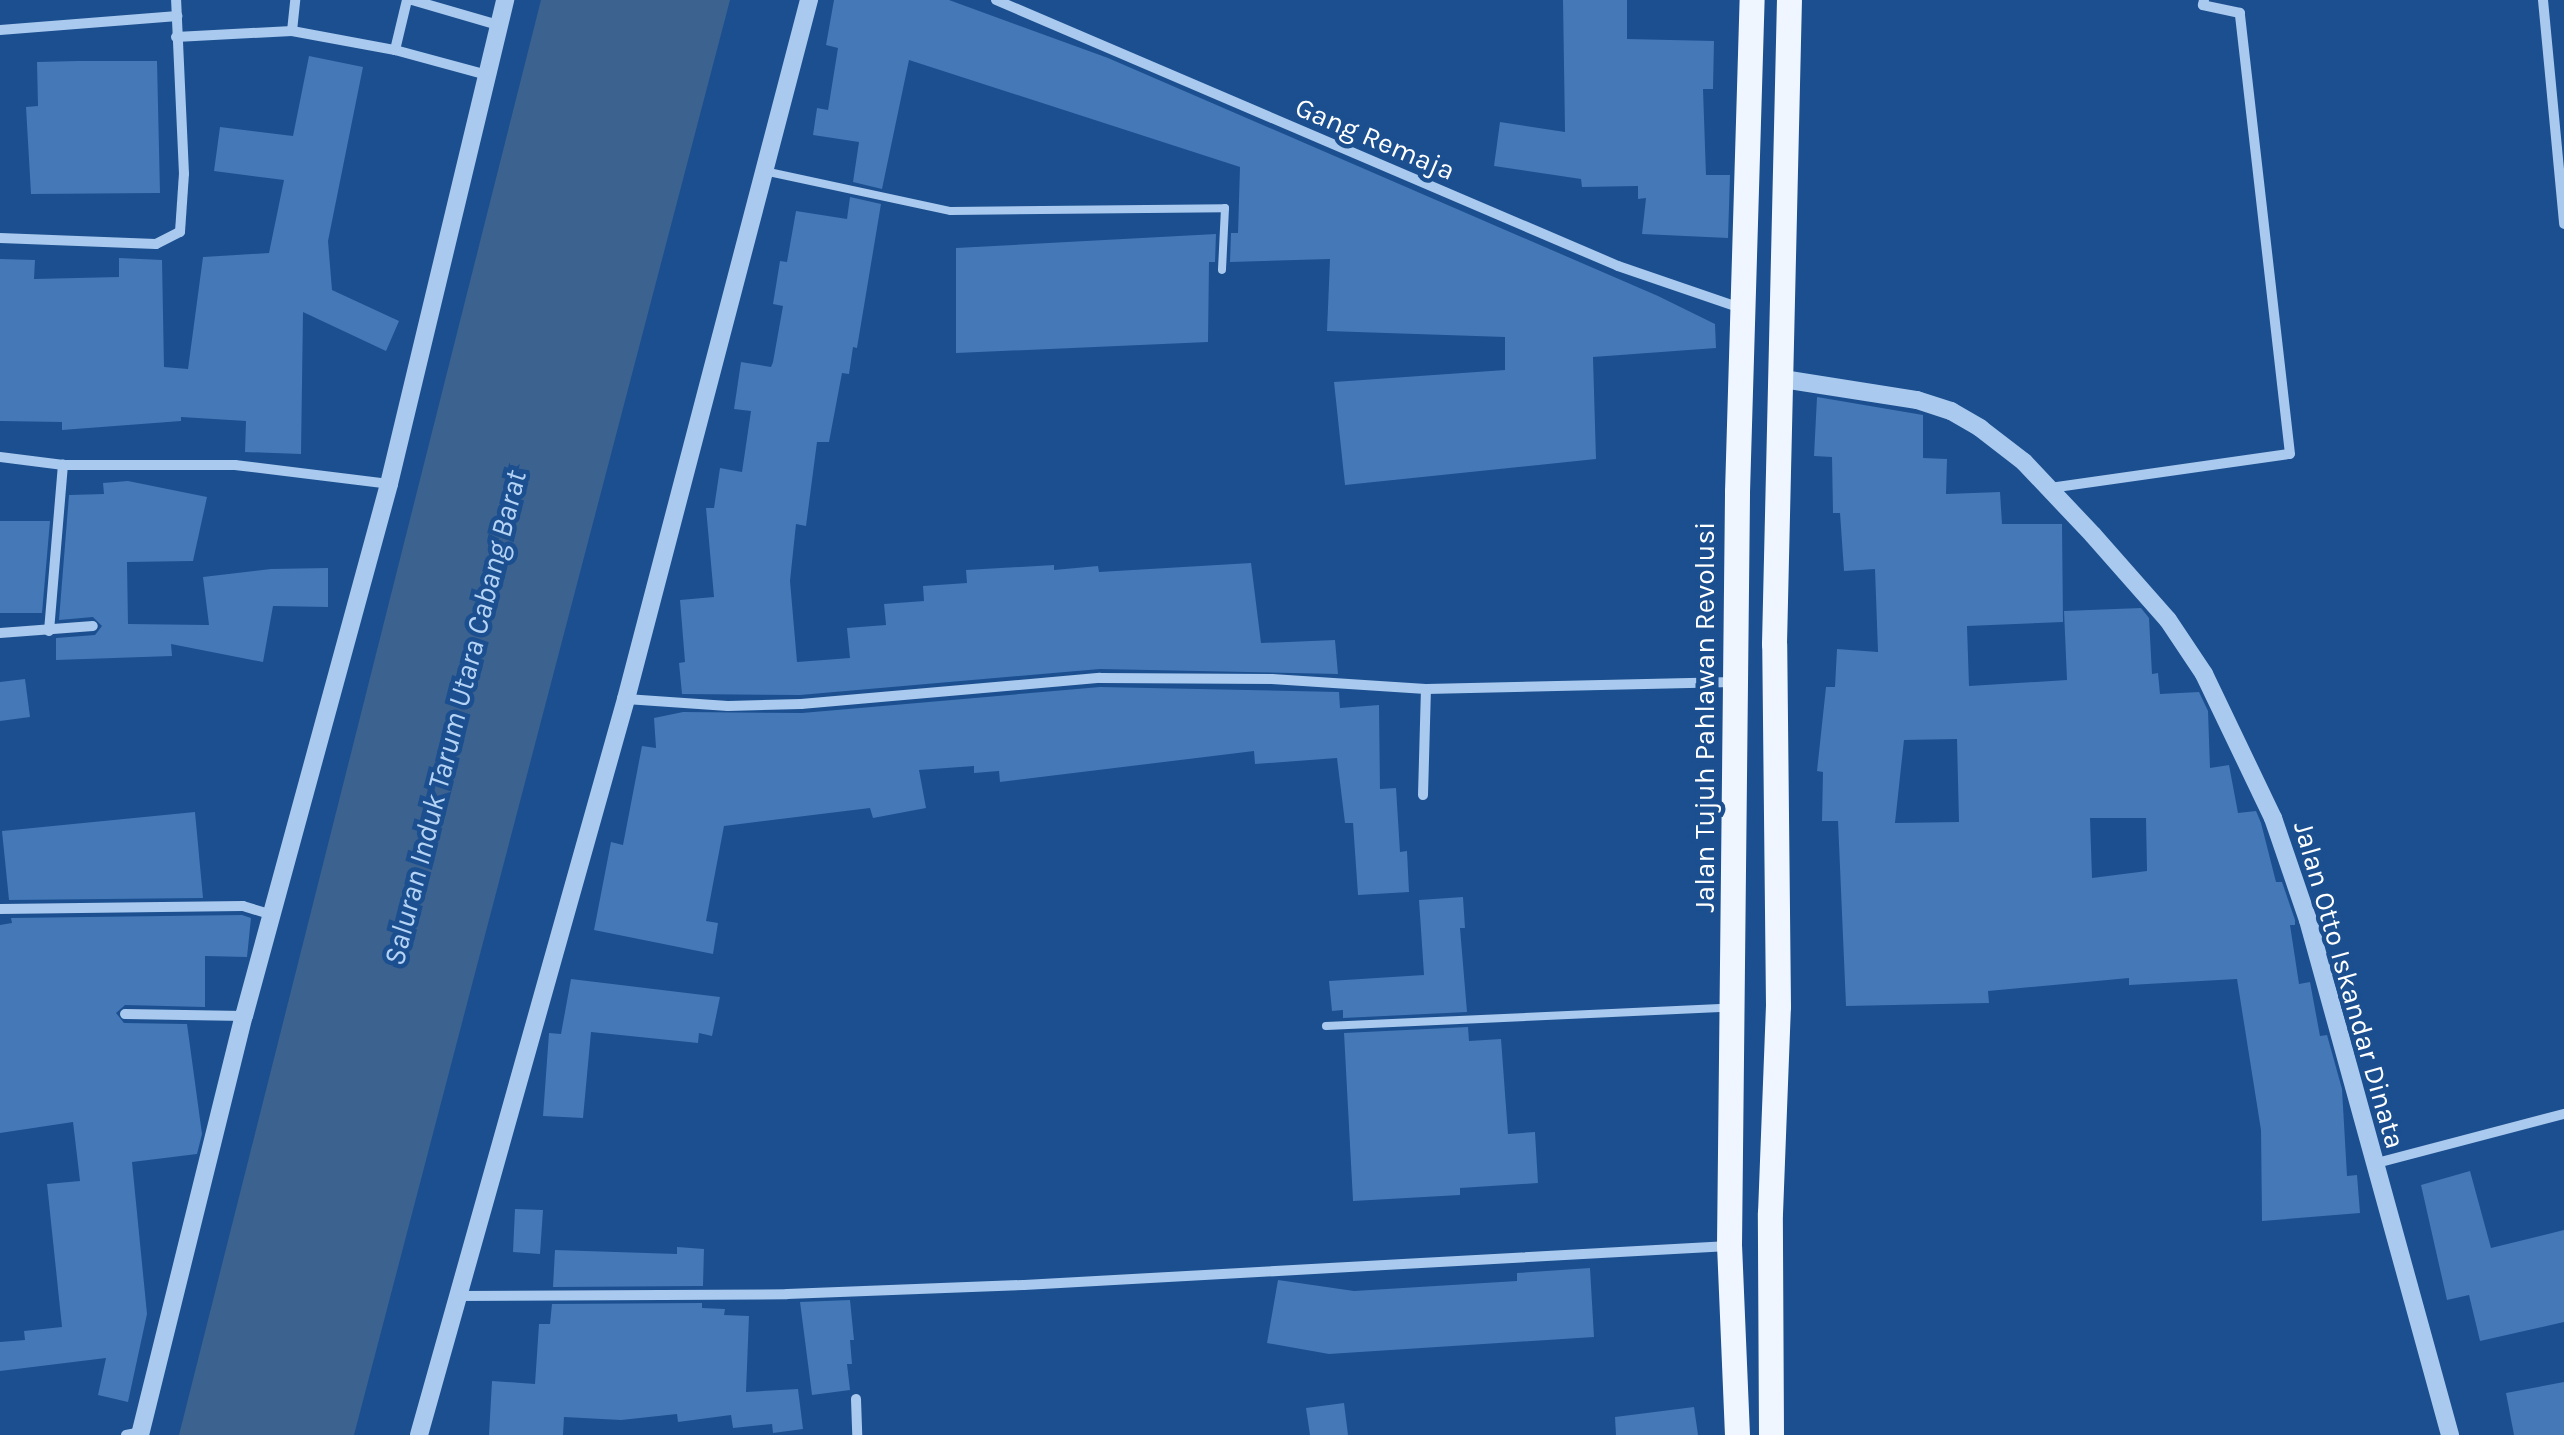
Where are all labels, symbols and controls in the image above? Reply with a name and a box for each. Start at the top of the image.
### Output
street label: Gang Remaja [1290,90,1460,188]
water label: Saluran Induk Tarum Utara Cabang Barat [376,467,534,969]
street label: Jalan Tujuh Pahlawan Revolusi [1688,522,1722,912]
street label: Jalan Otto Iskandar Dinata [2286,817,2412,1153]

